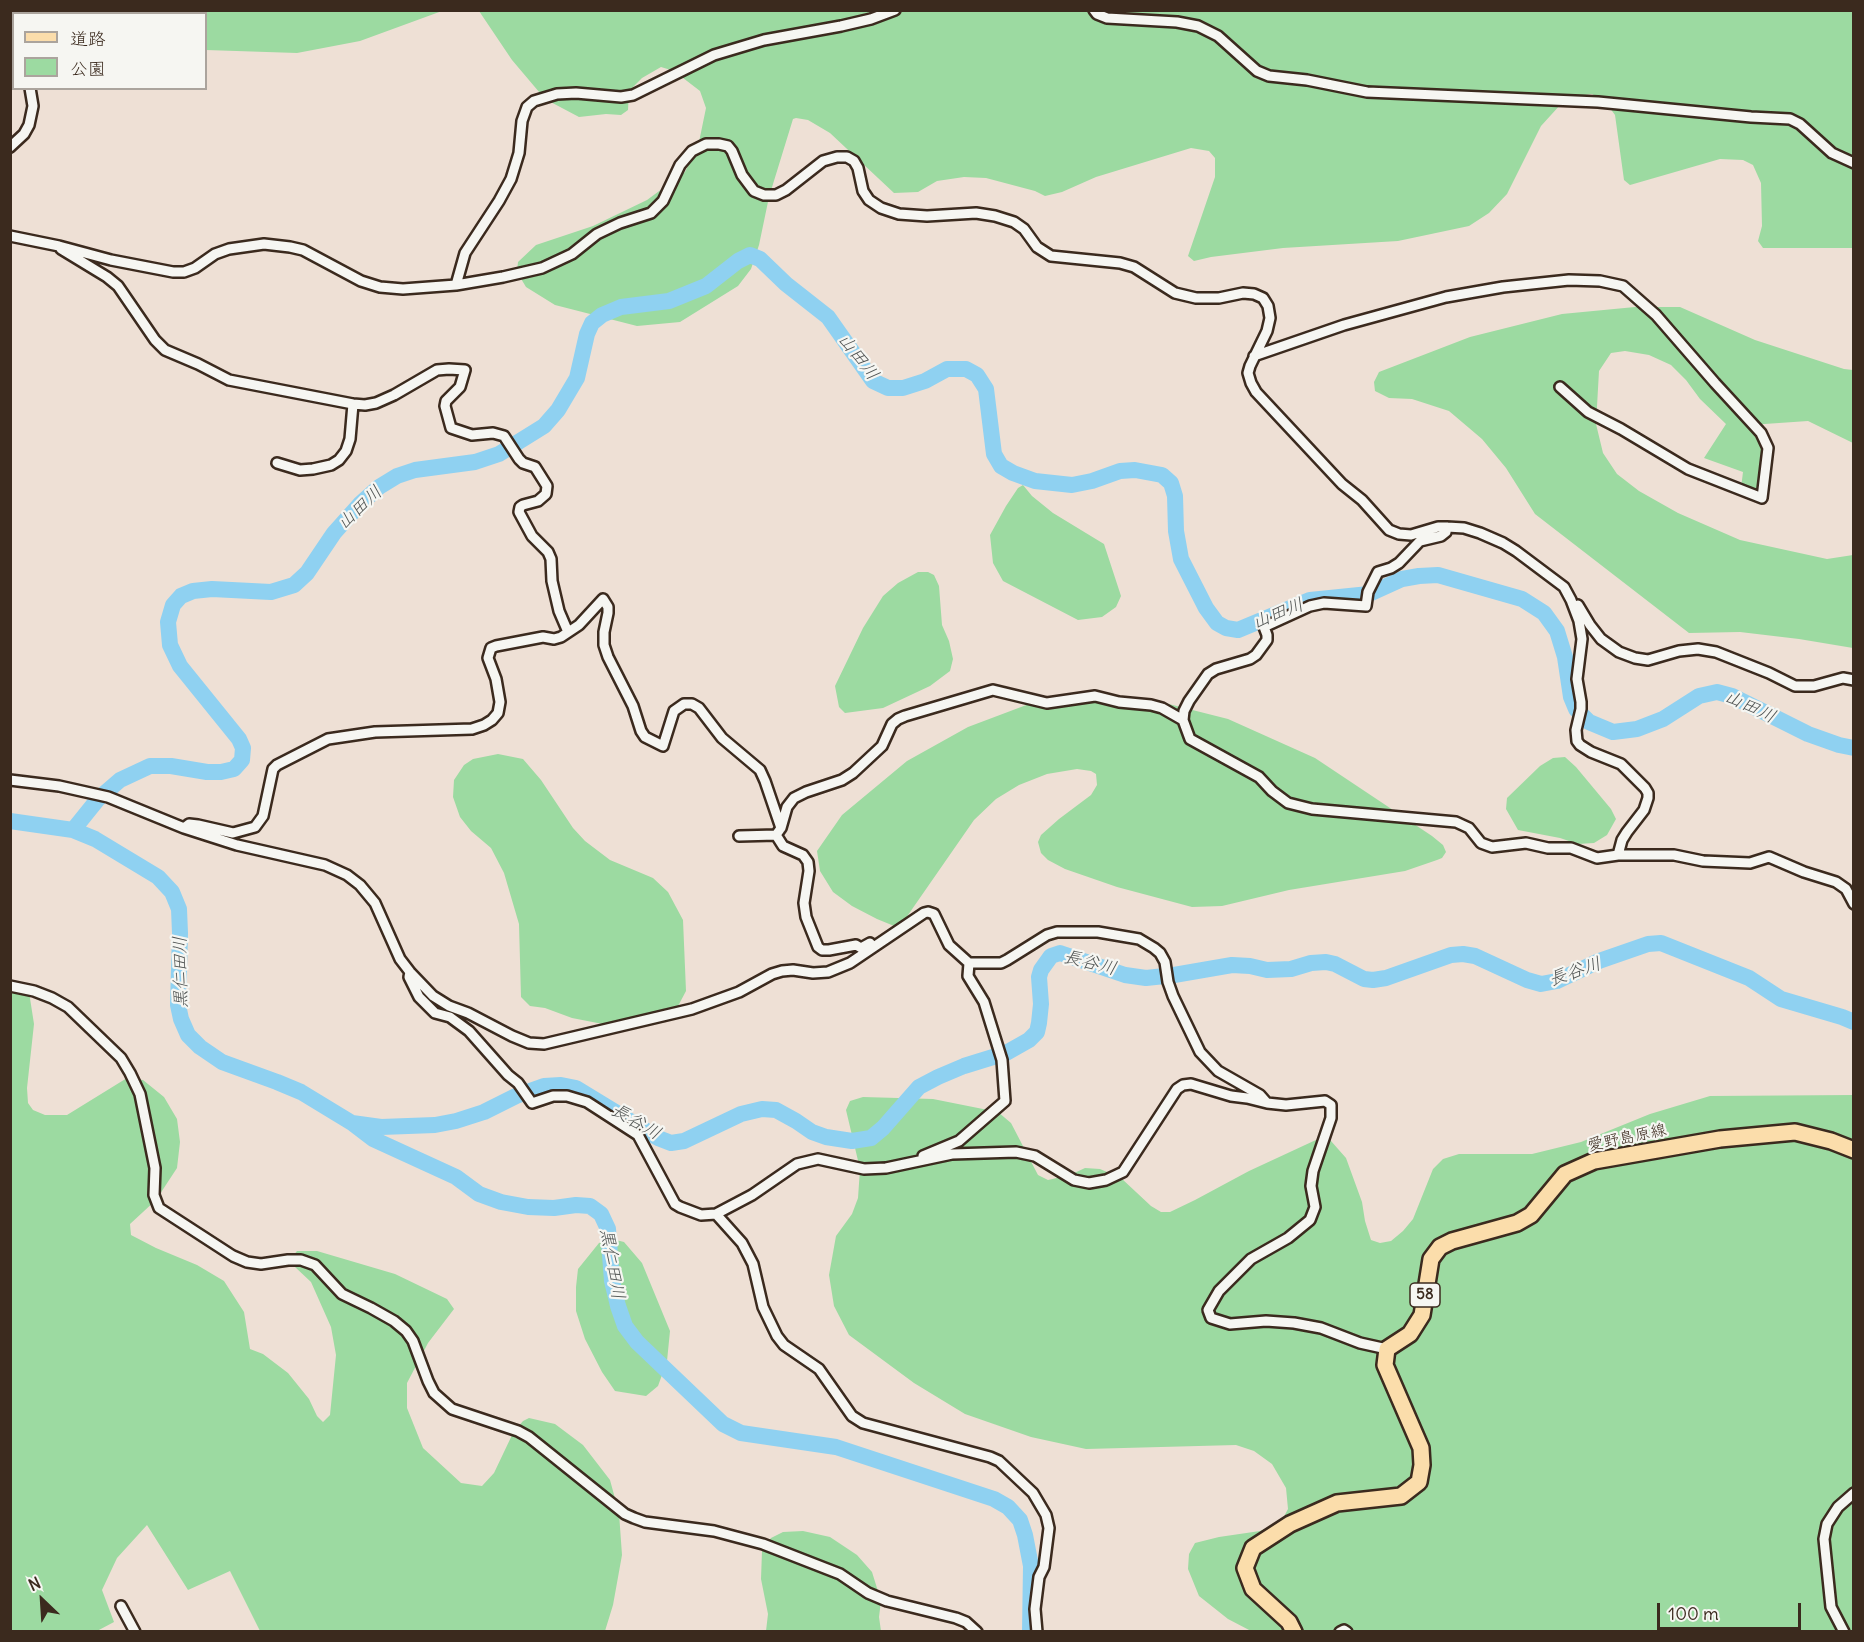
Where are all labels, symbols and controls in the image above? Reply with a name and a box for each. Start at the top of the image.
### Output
legend [12,12,207,90]
text: 道路 [70,27,106,50]
text: 公園 [70,57,106,80]
water label: 山田川 [833,329,883,385]
water label: 山田川 [333,482,387,534]
water label: 山田川 [1249,594,1307,634]
water label: 山田川 [1721,686,1779,728]
water label: 黒仁田川 [170,936,192,1008]
water label: 長谷川 [1061,946,1119,980]
water label: 長谷川 [1546,953,1604,991]
water label: 長谷川 [607,1099,665,1145]
street label: 愛野島原線 [1586,1120,1668,1156]
water label: 黒仁田川 [595,1227,629,1301]
road number: 58 [1410,1283,1440,1307]
north arrow [12,1570,72,1630]
text: N [25,1572,44,1595]
scale bar [1660,1591,1804,1629]
text: 100 m [1668,1602,1719,1625]

